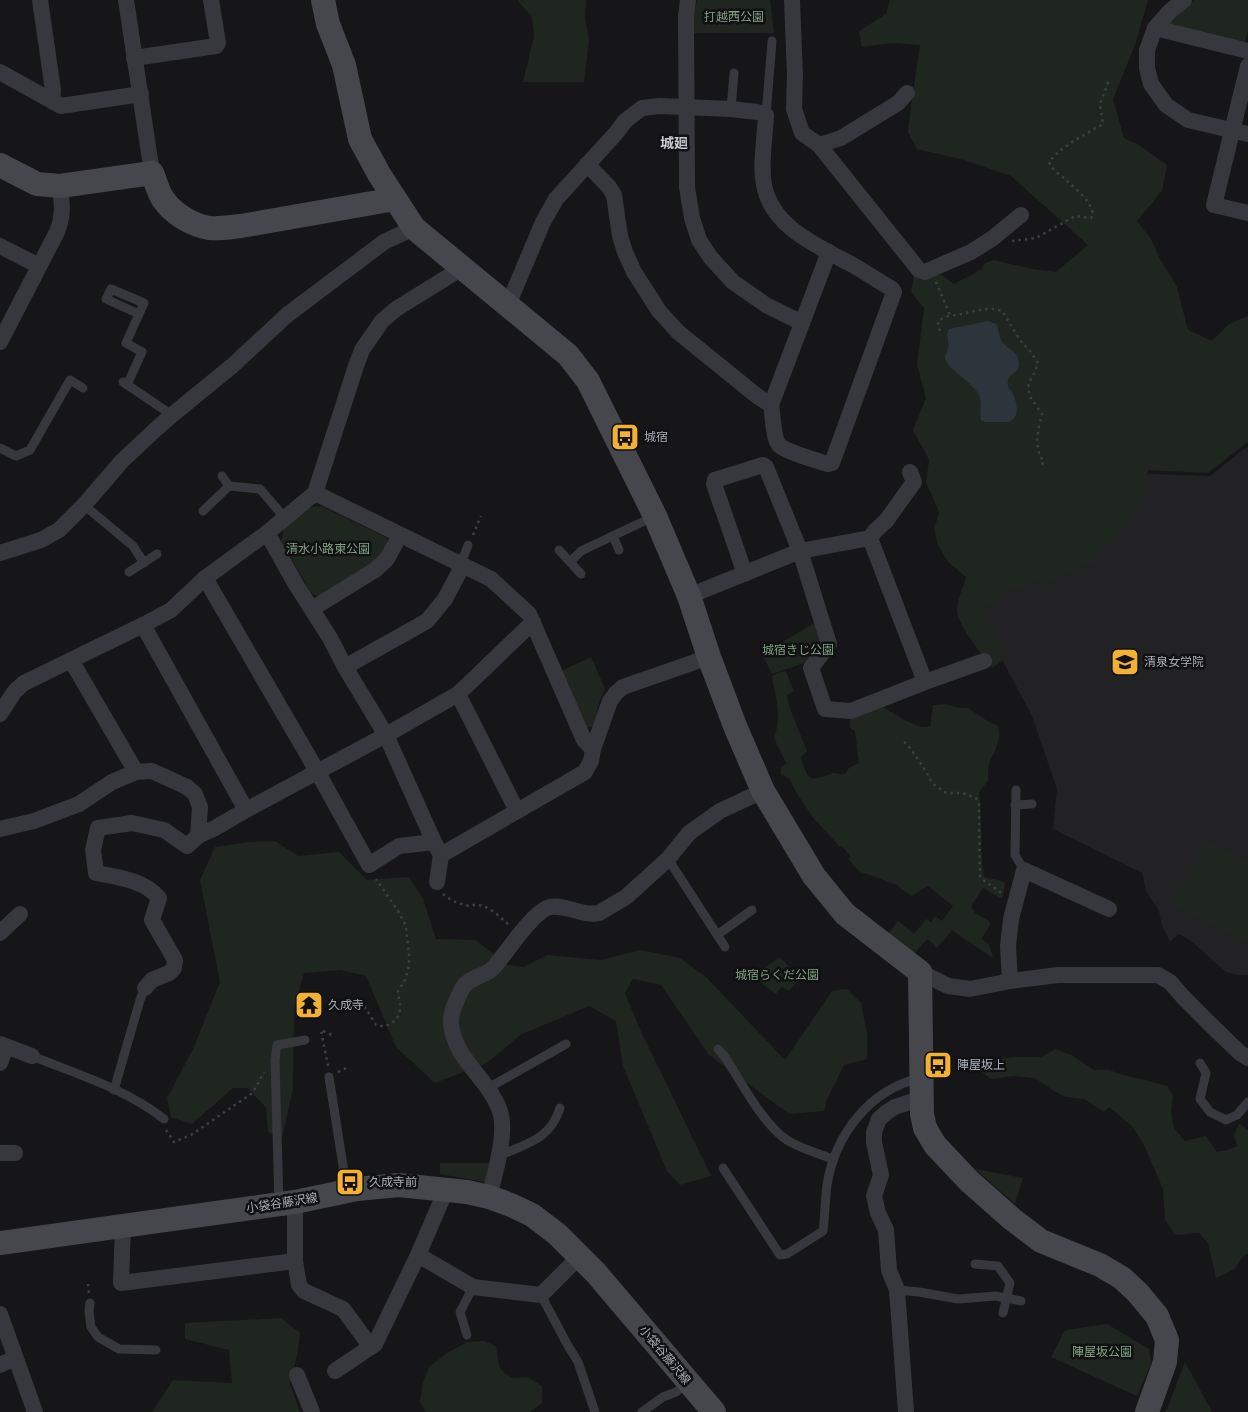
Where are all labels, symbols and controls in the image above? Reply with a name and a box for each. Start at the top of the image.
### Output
park label: 打越西公園 [704,10,764,24]
district label: 城廻 [660,135,688,151]
bus stop icon: 城宿 [610,422,640,452]
place label: 城宿 [644,430,668,444]
park label: 清水小路東公園 [286,542,370,556]
park label: 城宿きじ公園 [762,643,834,657]
school or university icon: 清泉女学院 [1110,647,1140,677]
place label: 清泉女学院 [1144,655,1204,669]
park label: 城宿らくだ公園 [735,968,819,982]
temple icon: 久成寺 [294,990,324,1020]
place label: 久成寺 [328,998,364,1012]
bus stop icon: 陣屋坂上 [923,1050,953,1080]
place label: 陣屋坂上 [957,1058,1005,1072]
bus stop icon: 久成寺前 [335,1167,365,1197]
place label: 久成寺前 [369,1175,417,1189]
street label: 小袋谷藤沢線 [245,1190,319,1216]
street label: 小袋谷藤沢線 [636,1323,694,1387]
park label: 陣屋坂公園 [1072,1345,1132,1359]

